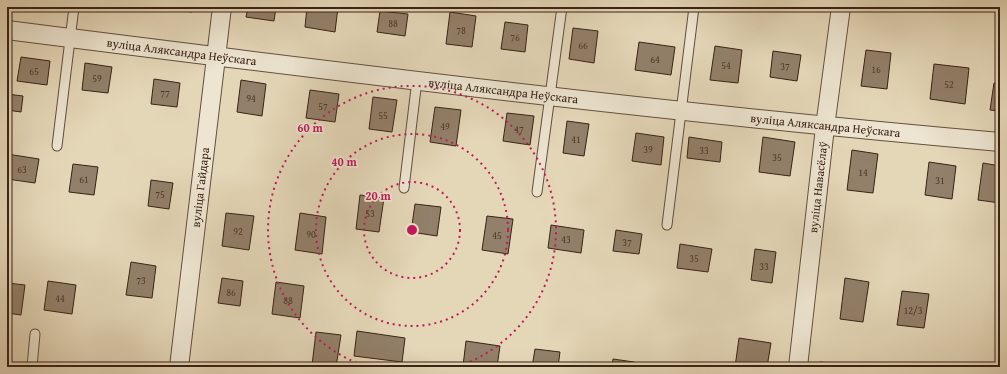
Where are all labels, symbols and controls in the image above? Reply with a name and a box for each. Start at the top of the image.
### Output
house number: 88 [388,16,398,31]
house number: 78 [456,23,466,38]
house number: 76 [510,30,520,45]
street label: вуліца Аляксандра Неўскага [106,34,258,69]
house number: 66 [578,38,588,53]
house number: 64 [650,52,660,67]
house number: 54 [721,58,731,73]
house number: 37 [780,59,790,74]
house number: 16 [871,62,881,77]
house number: 65 [29,64,39,79]
house number: 59 [92,71,102,86]
street label: вуліца Аляксандра Неўскага [427,73,579,107]
house number: 52 [944,77,954,92]
house number: 77 [160,86,170,101]
house number: 94 [246,91,256,106]
house number: 57 [318,99,328,114]
house number: 55 [378,108,388,123]
street label: вуліца Аляксандра Неўскага [750,109,902,141]
text: 60 m [297,119,323,136]
house number: 49 [440,119,450,134]
house number: 47 [514,122,524,137]
house number: 41 [571,132,581,147]
street label: вуліца Навасёлаў [804,140,831,234]
house number: 39 [643,142,653,157]
house number: 33 [699,143,709,158]
street label: вуліца Гайдара [187,146,213,228]
house number: 35 [772,150,782,165]
text: 40 m [331,153,357,170]
house number: 63 [17,162,27,177]
house number: 14 [858,165,868,180]
house number: 61 [79,172,89,187]
house number: 31 [935,173,945,188]
house number: 75 [155,187,165,202]
text: 20 m [365,187,391,204]
house number: 53 [365,206,375,221]
centre of rings [405,223,419,237]
house number: 92 [233,224,243,239]
house number: 90 [306,227,316,242]
house number: 45 [492,228,502,243]
house number: 43 [561,232,571,247]
house number: 37 [622,235,632,250]
house number: 35 [689,251,699,266]
house number: 33 [759,259,769,274]
house number: 73 [136,273,146,288]
house number: 86 [226,285,236,300]
house number: 44 [55,291,65,306]
house number: 88 [283,293,293,308]
house number: 12/3 [903,303,923,318]

